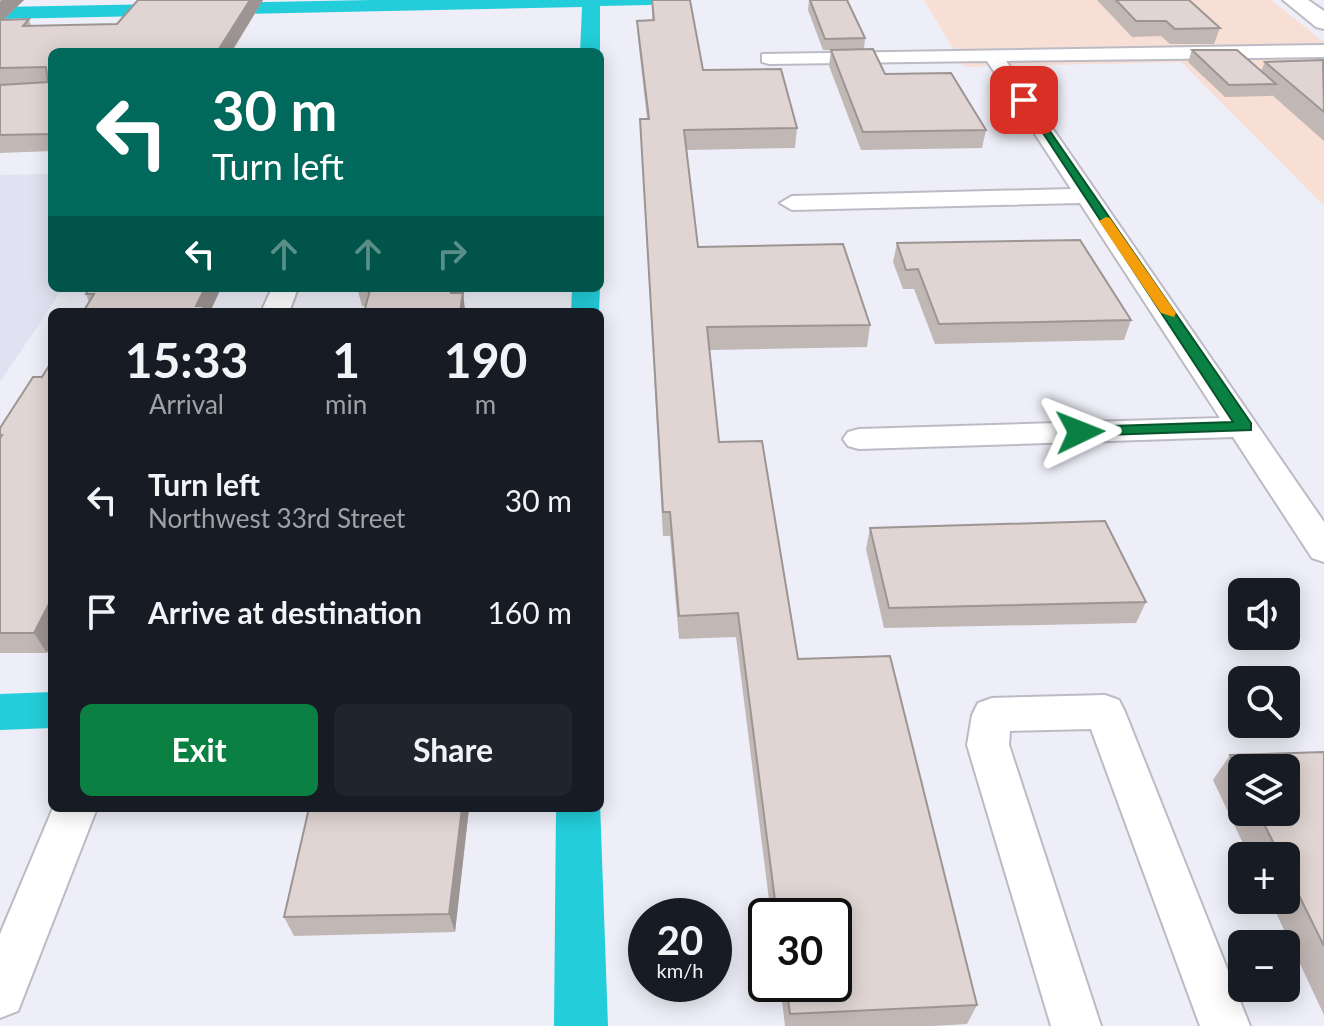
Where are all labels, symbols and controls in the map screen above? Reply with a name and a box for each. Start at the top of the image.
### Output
pin [990,66,1058,134]
text: 30 m [212,76,337,143]
icon: arrive [1002,78,1046,122]
icon: left [80,80,184,184]
text: Turn left [212,144,344,188]
icon: left [178,232,222,276]
icon: ahead [262,232,306,276]
icon: ahead [346,232,390,276]
icon: right [430,232,474,276]
text: 15:33 [125,331,248,388]
text: 1 [332,331,360,388]
text: 190 [444,331,527,388]
text: Arrival [149,388,224,420]
text: min [325,388,367,420]
text: m [475,388,496,420]
position arrow [1038,390,1122,474]
text: Turn left [148,466,260,502]
icon: left [80,478,124,522]
text: 30 m [505,482,572,518]
text: Northwest 33rd Street [148,502,405,534]
map controls [1228,578,1300,1002]
button: sound [1228,578,1300,650]
icon: arrive [80,590,124,634]
text: Arrive at destination [148,594,422,630]
text: 160 m [487,594,572,630]
button: search [1228,666,1300,738]
button: Exit [80,704,318,796]
button: Share [334,704,572,796]
button: layers [1228,754,1300,826]
button: + [1228,842,1300,914]
speed limit sign: 30 [748,898,852,1002]
text: 20 [657,916,703,964]
button: − [1228,930,1300,1002]
text: km/h [657,958,703,982]

